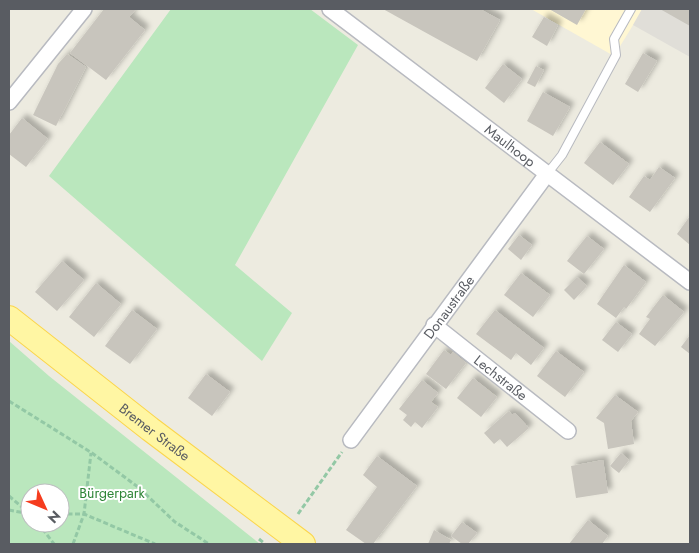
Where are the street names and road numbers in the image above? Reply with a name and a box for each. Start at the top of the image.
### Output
street label: Maulhoop [480,120,540,171]
street label: Donaustraße [419,271,479,343]
street label: Lechstraße [470,350,532,405]
street label: Bremer Straße [115,398,194,466]

